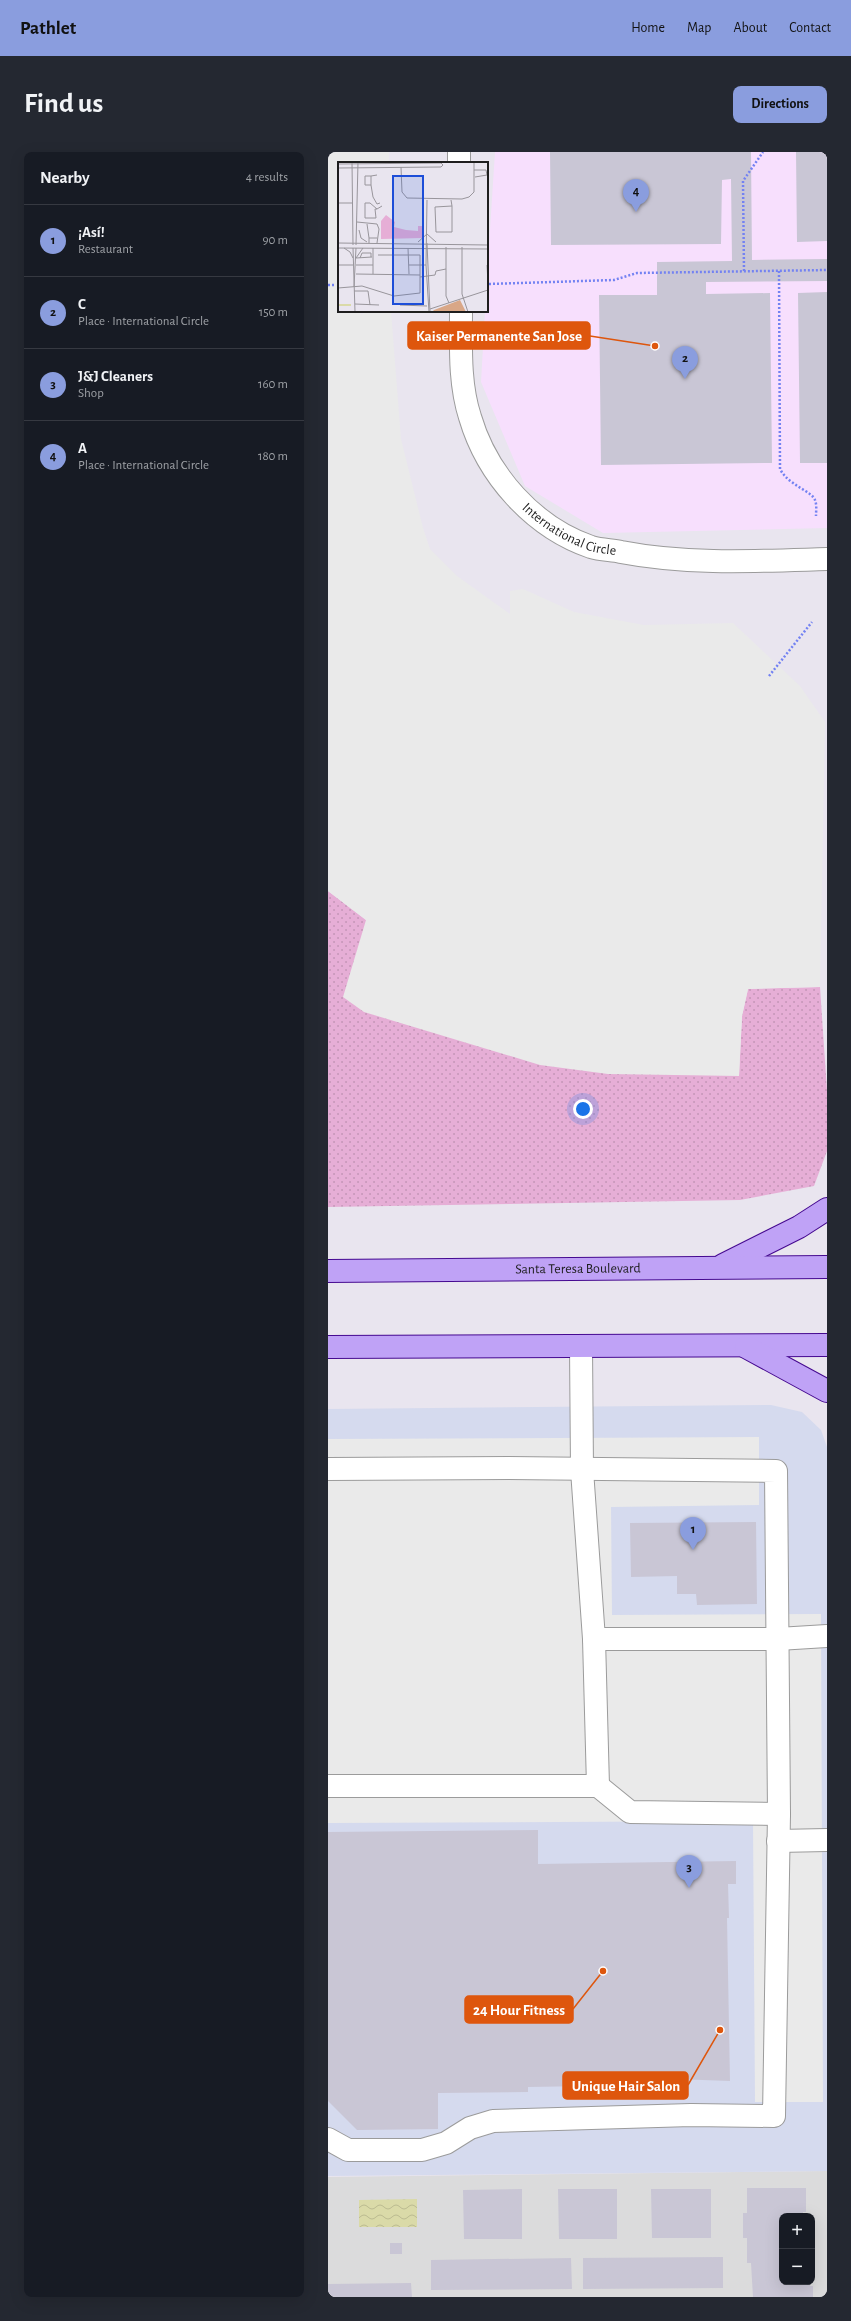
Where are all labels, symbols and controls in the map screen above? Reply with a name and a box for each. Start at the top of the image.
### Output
text: Pathlet [20,19,76,38]
text: Home [631,21,665,35]
text: Map [687,21,711,35]
text: About [733,21,767,35]
text: Contact [789,21,831,35]
button: Directions [733,86,827,123]
text: Find us [24,90,103,118]
inset map [338,162,488,312]
text: Nearby [40,169,90,186]
text: 4 results [246,171,288,184]
pin: 4 [623,179,649,212]
text: ¡Así! [78,225,105,240]
text: 1 [51,234,55,247]
text: 90 m [262,234,288,247]
text: Restaurant [78,243,133,256]
text: C [78,297,86,312]
text: 2 [50,306,56,319]
text: 150 m [259,306,288,319]
text: Place · International Circle [78,315,209,328]
callout: Kaiser Permanente San Jose [408,322,590,349]
text: Kaiser Permanente San Jose [416,329,582,344]
pin: 2 [672,346,698,379]
text: J&J Cleaners [78,369,153,384]
text: 3 [50,378,56,391]
text: 160 m [258,378,288,391]
text: Shop [78,387,104,400]
text: A [78,441,87,456]
text: 4 [50,450,56,463]
text: 180 m [258,450,288,463]
text: Place · International Circle [78,459,209,472]
street label: International Circle [519,500,617,558]
your location [573,1099,593,1119]
street label: Santa Teresa Boulevard [515,1261,641,1276]
pin: 1 [680,1517,706,1550]
pin: 3 [676,1855,702,1888]
callout: 24 Hour Fitness [465,1996,573,2023]
text: 24 Hour Fitness [473,2003,565,2018]
callout: Unique Hair Salon [563,2072,688,2099]
text: Unique Hair Salon [572,2079,680,2094]
map controls [779,2213,815,2285]
button: + [779,2213,815,2249]
button: − [779,2249,815,2285]

